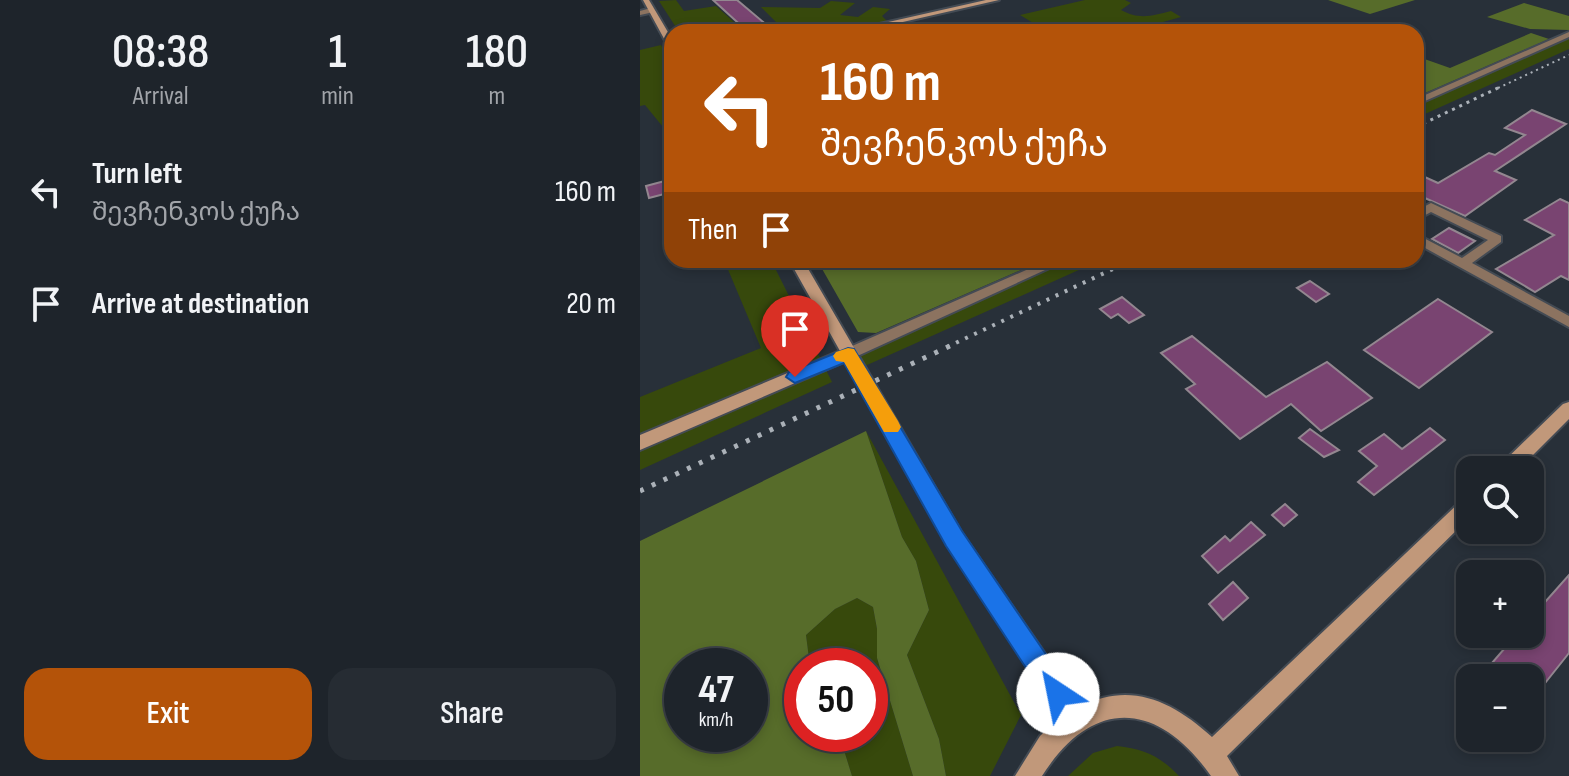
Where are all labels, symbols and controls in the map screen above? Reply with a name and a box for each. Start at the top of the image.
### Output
text: 08:38 [112,24,209,81]
text: 1 [329,24,346,81]
text: 180 [466,24,528,81]
text: 160 m [820,50,941,117]
icon: left [688,56,792,160]
text: Arrival [133,81,189,112]
text: min [321,81,354,112]
text: m [489,81,505,112]
text: შევჩენკოს ქუჩა [820,124,1108,167]
text: Turn left [92,156,182,192]
icon: left [24,170,68,214]
text: 160 m [555,174,616,210]
text: შევჩენკოს ქუჩა [92,197,300,228]
icon: arrive [754,208,798,252]
text: Then [688,212,738,248]
icon: arrive [24,282,68,326]
text: Arrive at destination [92,286,309,322]
text: 20 m [566,286,616,322]
pin [761,295,829,377]
icon: arrive [773,307,817,351]
map controls [1456,456,1544,752]
button: search [1456,456,1544,544]
button: + [1456,560,1544,648]
speed limit sign: 50 [784,648,888,752]
position arrow [1016,652,1100,736]
button: − [1456,664,1544,752]
text: 47 [698,666,734,714]
button: Exit [24,668,312,760]
button: Share [328,668,616,760]
text: km/h [699,708,733,732]

